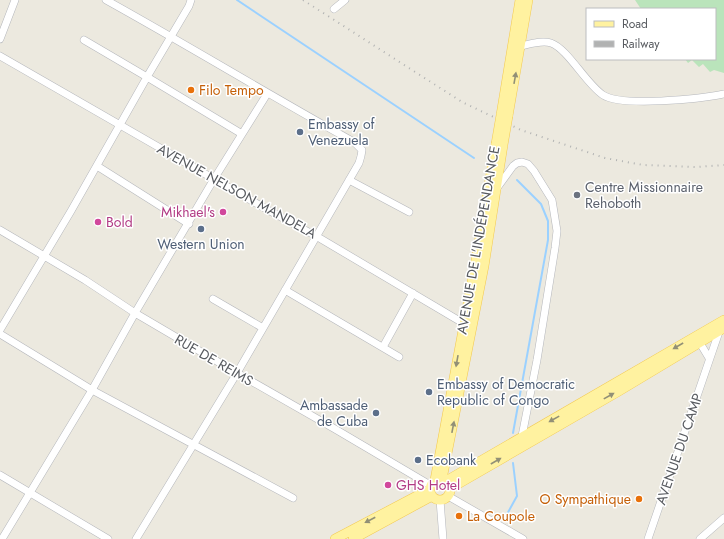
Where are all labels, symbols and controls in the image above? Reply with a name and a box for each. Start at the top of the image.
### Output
legend [586,8,716,60]
text: Road [622,15,648,33]
text: Railway [622,35,660,53]
one-way arrow [512,72,518,84]
place label: Filo Tempo [199,80,264,100]
marker: Filo Tempo [186,85,196,95]
place label: Embassy of Venezuela [308,114,376,150]
marker: Embassy of Venezuela [295,127,305,137]
street label: AVENUE NELSON MANDELA [154,139,321,244]
street label: AVENUE DE L'INDÉPENDANCE [452,144,504,336]
place label: Centre Missionnaire Rehoboth [585,177,703,213]
marker: Centre Missionnaire Rehoboth [572,190,582,200]
place label: Mikhael's [161,202,215,222]
marker: Mikhael's [218,207,228,217]
place label: Bold [106,212,133,232]
marker: Bold [93,217,103,227]
marker: Western Union [196,224,206,234]
place label: Western Union [157,234,245,254]
street label: RUE DE REIMS [171,329,257,391]
one-way arrow [672,343,684,350]
one-way arrow [454,355,460,367]
place label: Embassy of Democratic Republic of Congo [437,374,575,410]
marker: Embassy of Democratic Republic of Congo [424,387,434,397]
street label: AVENUE DU CAMP [651,390,708,507]
one-way arrow [603,393,615,400]
place label: Ambassade de Cuba [300,395,368,431]
marker: Ambassade de Cuba [371,408,381,418]
one-way arrow [548,415,559,422]
one-way arrow [450,421,456,433]
place label: Ecobank [426,450,477,470]
marker: Ecobank [413,455,423,465]
one-way arrow [490,457,502,464]
place label: GHS Hotel [396,475,460,495]
marker: GHS Hotel [383,480,393,490]
place label: O Sympathique [539,489,631,509]
marker: O Sympathique [634,494,644,504]
place label: La Coupole [467,506,535,526]
marker: La Coupole [454,511,464,521]
one-way arrow [364,517,376,524]

